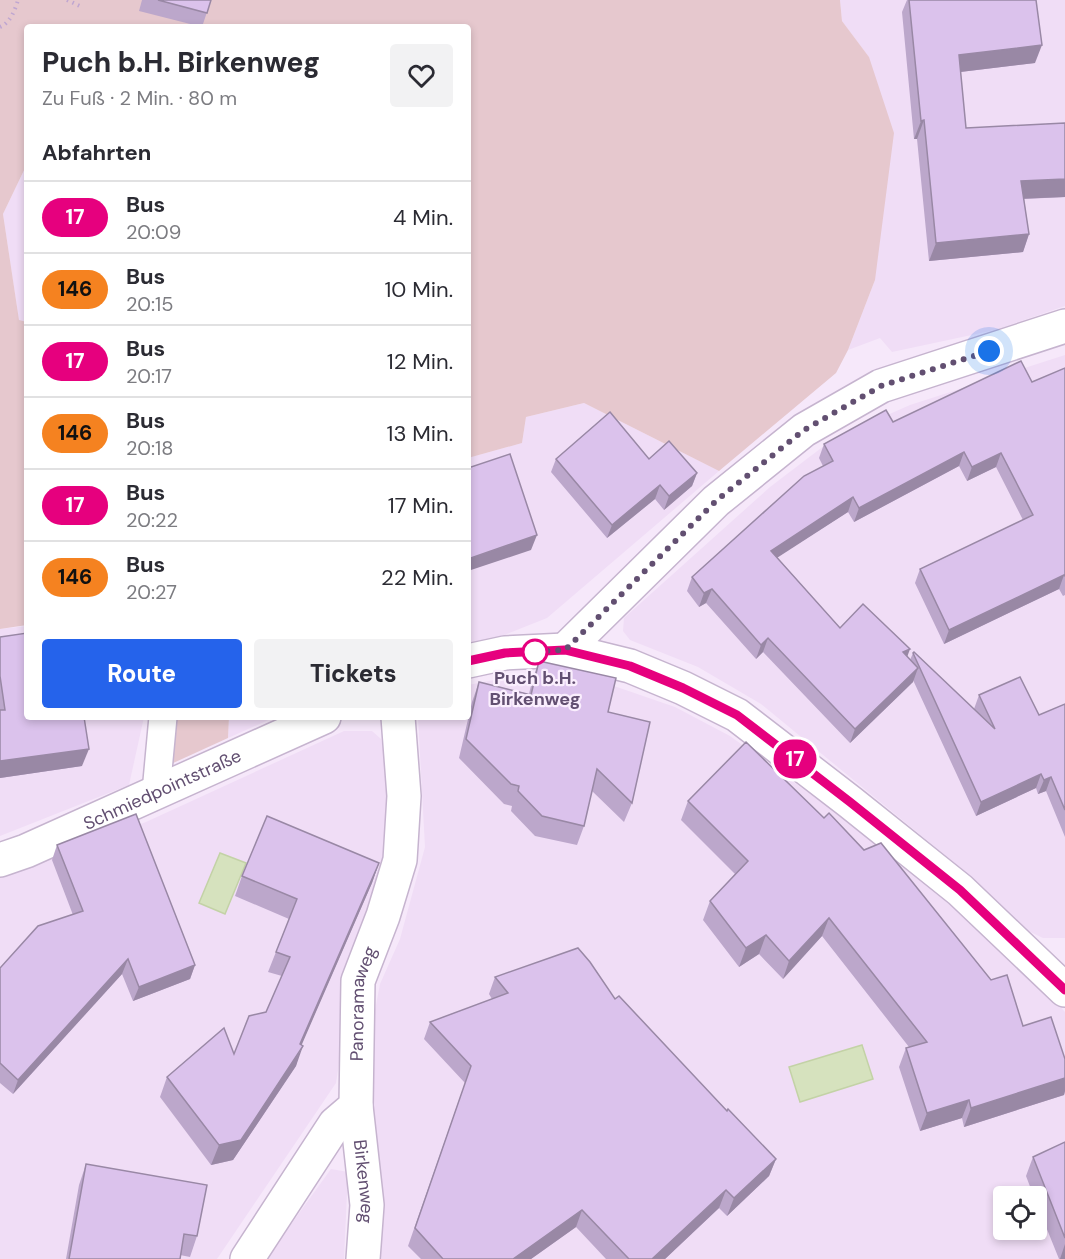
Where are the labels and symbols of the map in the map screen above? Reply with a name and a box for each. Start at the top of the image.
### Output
your location [974,336,1004,366]
marker: Puch b.H. Birkenweg [522,639,548,665]
place label: Puch b.H. Birkenweg [489,666,581,711]
line badge: 17 [768,740,822,778]
street label: Schmiedpointstraße [80,744,245,836]
street label: Panoramaweg [345,943,382,1061]
street label: Birkenweg [348,1138,379,1224]

